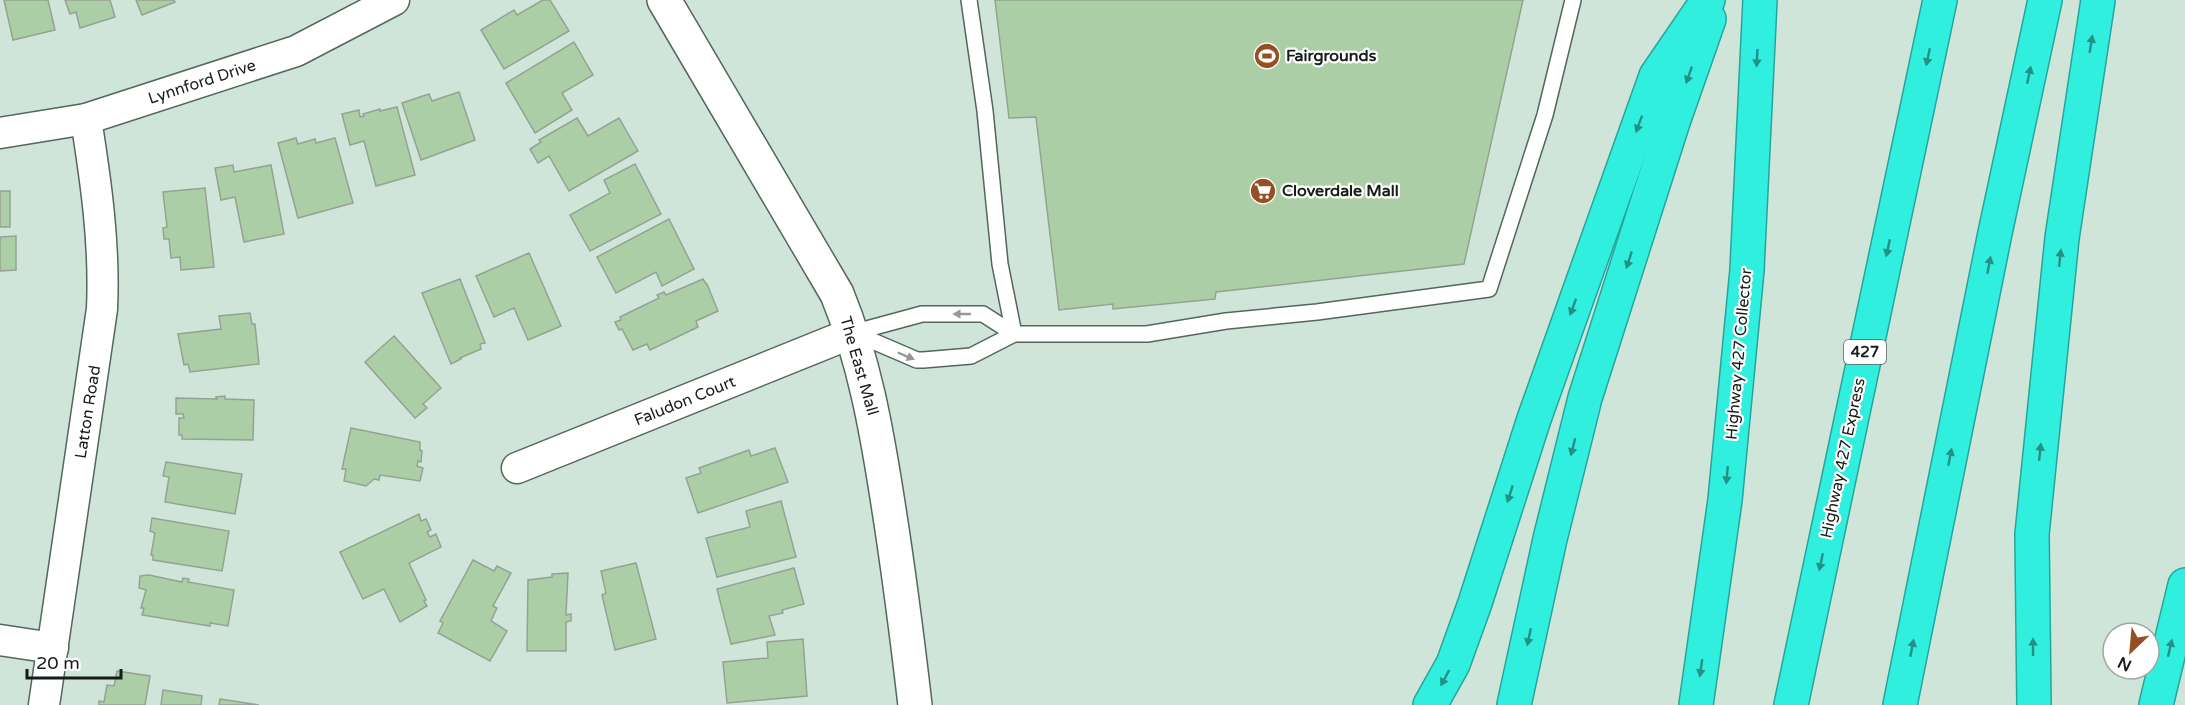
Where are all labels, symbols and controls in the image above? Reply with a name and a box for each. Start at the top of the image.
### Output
one-way arrow [2086,35,2095,54]
sports icon: Fairgrounds [1252,41,1282,71]
place label: Fairgrounds [1286,46,1377,66]
one-way arrow [1923,48,1932,67]
one-way arrow [1753,49,1762,68]
street label: Lynnford Drive [146,55,258,109]
one-way arrow [2025,65,2035,84]
one-way arrow [1684,66,1694,84]
one-way arrow [1634,115,1644,133]
supermarket icon: Cloverdale Mall [1248,176,1278,206]
place label: Cloverdale Mall [1282,181,1399,201]
one-way arrow [1882,239,1892,257]
one-way arrow [2055,248,2065,267]
one-way arrow [1624,251,1633,269]
one-way arrow [1985,256,1994,275]
street label: Highway 427 Collector [1722,267,1757,441]
one-way arrow [1568,298,1578,316]
one-way arrow [952,309,971,319]
street label: The East Mall [835,314,883,418]
road number: 427 [1844,340,1886,364]
one-way arrow [898,351,916,361]
street label: Latton Road [71,364,105,460]
street label: Faludon Court [631,372,739,430]
street label: Highway 427 Express [1816,376,1870,540]
one-way arrow [1567,438,1577,456]
one-way arrow [2035,442,2045,461]
one-way arrow [1946,447,1955,466]
one-way arrow [1722,465,1732,484]
one-way arrow [1505,485,1514,503]
one-way arrow [1816,553,1825,572]
north arrow [2101,621,2161,681]
one-way arrow [1523,628,1533,646]
one-way arrow [2028,637,2038,656]
one-way arrow [1908,638,1917,657]
one-way arrow [2166,638,2175,657]
scale bar [27,642,122,680]
text: 20 m [36,652,80,674]
text: N [2115,652,2135,675]
one-way arrow [1697,659,1706,678]
one-way arrow [1440,670,1450,687]

